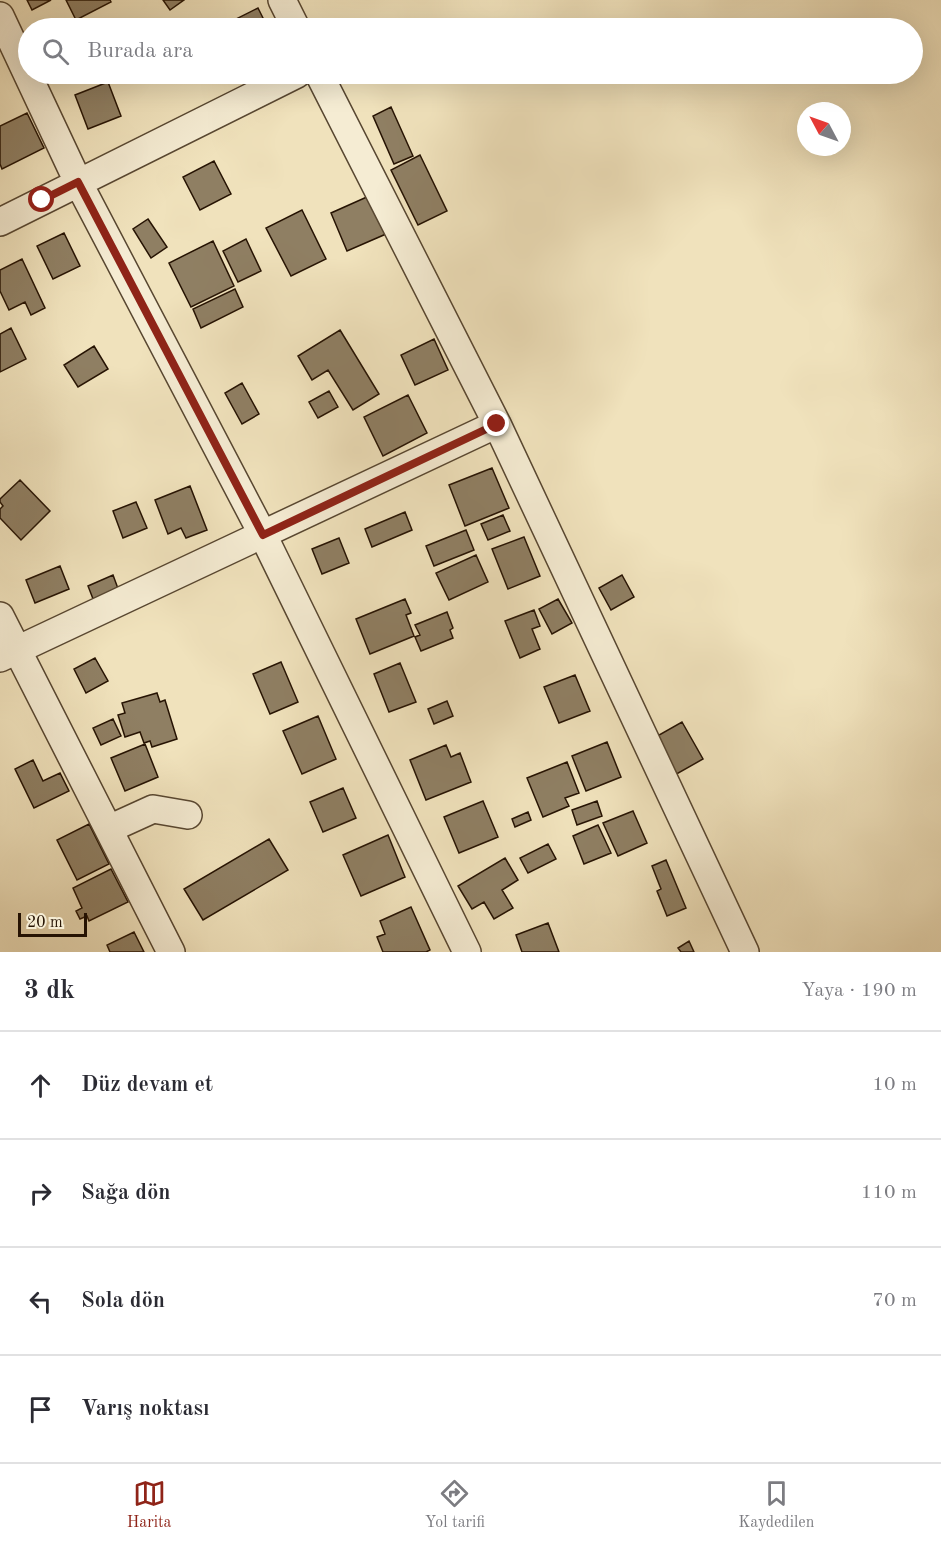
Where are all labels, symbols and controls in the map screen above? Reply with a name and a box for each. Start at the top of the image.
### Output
search box [18,18,923,84]
icon: search [39,35,72,68]
text: Burada ara [87,40,193,62]
north arrow [797,102,851,156]
route start [28,186,54,212]
route end [483,410,509,436]
scale bar [18,910,87,938]
text: 20 m [27,915,63,931]
text: 3 dk [24,978,75,1004]
text: Yaya · 190 m [801,981,917,1001]
icon: ahead [24,1069,57,1102]
text: Düz devam et [81,1074,213,1096]
text: 10 m [872,1075,917,1095]
icon: right [24,1177,57,1210]
text: Sağa dön [81,1182,171,1204]
text: 110 m [861,1183,917,1203]
icon: left [24,1285,57,1318]
text: Sola dön [81,1290,165,1312]
text: 70 m [872,1291,917,1311]
icon: arrive [24,1393,57,1426]
text: Varış noktası [81,1398,210,1420]
tab: Harita [127,1477,172,1533]
tab: Yol tarifi [425,1477,485,1533]
tab: Kaydedilen [738,1477,814,1533]

